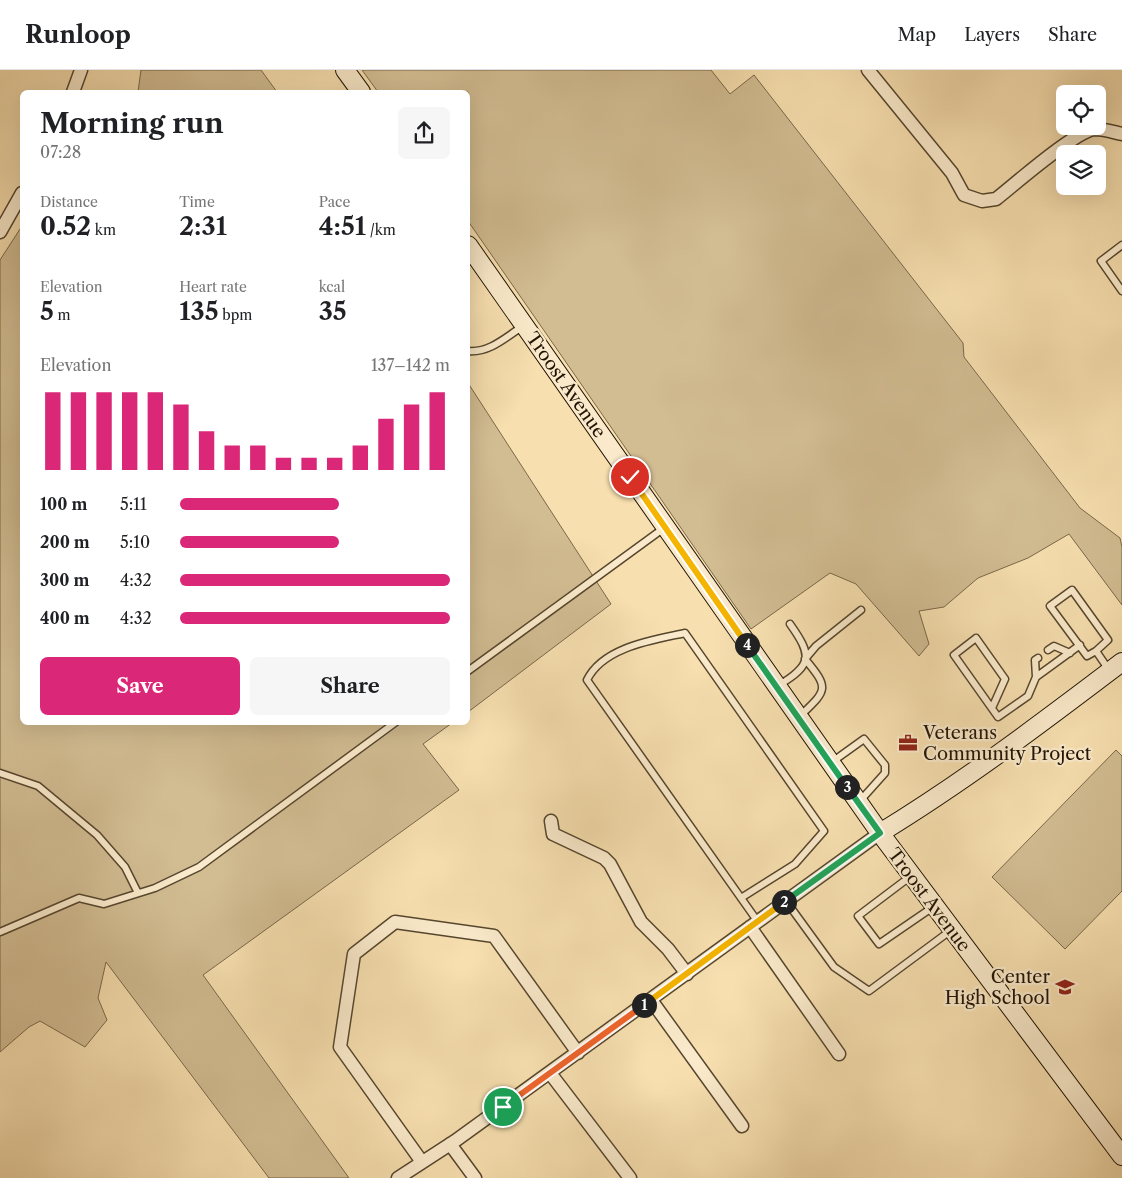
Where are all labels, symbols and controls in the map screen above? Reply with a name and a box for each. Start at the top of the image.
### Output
text: Runloop [25,20,131,49]
text: Map [898,24,936,46]
text: Layers [964,24,1020,46]
text: Share [1048,24,1097,46]
map controls [1056,85,1106,195]
button: locate [1056,85,1106,135]
text: Morning run [40,106,224,140]
button: share [398,107,450,159]
text: 07:28 [40,142,81,162]
button: layers [1056,145,1106,195]
text: Distance [40,193,98,211]
text: Time [179,193,215,211]
text: Pace [319,193,350,211]
text: 0.52 [40,211,91,242]
text: 2:31 [179,211,227,242]
text: 4:51 [319,211,366,242]
text: km [91,221,116,239]
text: /km [366,221,396,239]
text: Elevation [40,278,103,296]
text: Heart rate [179,278,247,296]
text: kcal [319,278,345,296]
text: 5 [40,296,54,327]
text: 135 [179,296,219,327]
text: 35 [319,296,347,327]
text: m [54,306,71,324]
text: bpm [219,306,252,324]
street label: Troost Avenue [521,328,611,442]
text: Elevation [40,355,111,375]
text: 137–142 m [371,355,450,375]
pin [609,456,651,498]
icon: check [616,463,644,491]
text: 100 m [40,494,87,514]
text: 5:11 [120,494,147,514]
text: 200 m [40,532,90,552]
text: 5:10 [120,532,150,552]
text: 300 m [40,570,89,590]
text: 4:32 [120,570,152,590]
text: 400 m [40,608,90,628]
text: 4:32 [120,608,152,628]
pin: 4 [734,632,760,658]
text: 4 [743,636,752,654]
button: Save [40,657,240,715]
button: Share [250,657,450,715]
place label: Veterans Community Project [922,722,1092,765]
office icon: Veterans Community Project [897,732,919,754]
pin: 3 [834,774,860,800]
text: 3 [844,778,851,796]
street label: Troost Avenue [883,844,975,956]
pin: 2 [772,890,796,914]
text: 2 [780,893,789,911]
place label: Center High School [945,966,1050,1009]
school or university icon: Center High School [1054,976,1076,998]
pin: 1 [632,992,656,1018]
text: 1 [641,996,648,1014]
pin [482,1086,524,1128]
icon: arrive [489,1093,517,1121]

